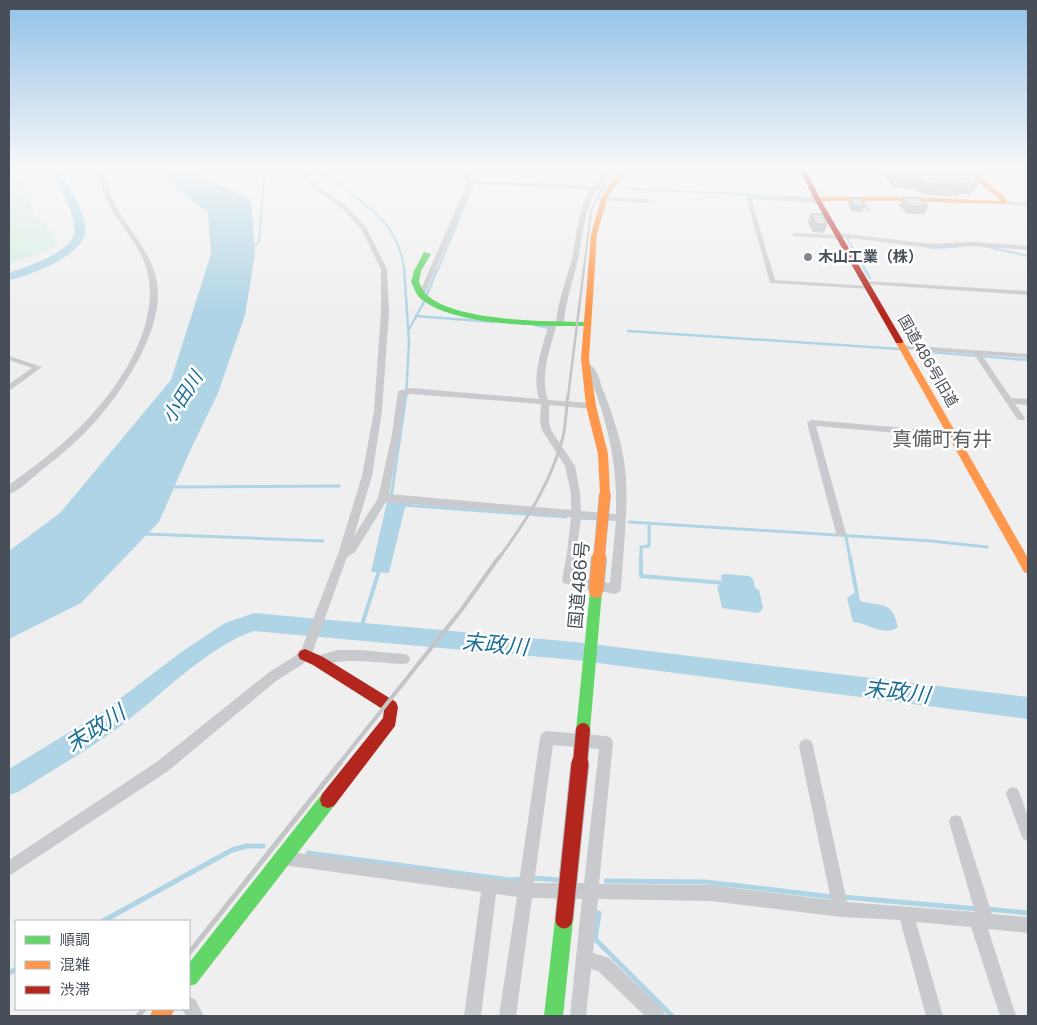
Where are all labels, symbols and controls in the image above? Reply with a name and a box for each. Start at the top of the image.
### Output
place label: 木山工業（株） [818,246,923,267]
marker: 木山工業（株） [802,251,814,263]
street label: 国道486号旧道 [893,311,963,411]
water label: 小田川 [156,364,210,429]
district label: 真備町有井 [892,425,992,453]
street label: 国道486号 [562,540,595,630]
water label: 末政川 [461,626,531,663]
water label: 末政川 [862,672,934,711]
water label: 末政川 [59,696,133,759]
legend [15,920,190,1010]
text: 順調 [60,929,90,950]
text: 混雑 [60,954,90,975]
text: 渋滞 [60,979,90,1000]

